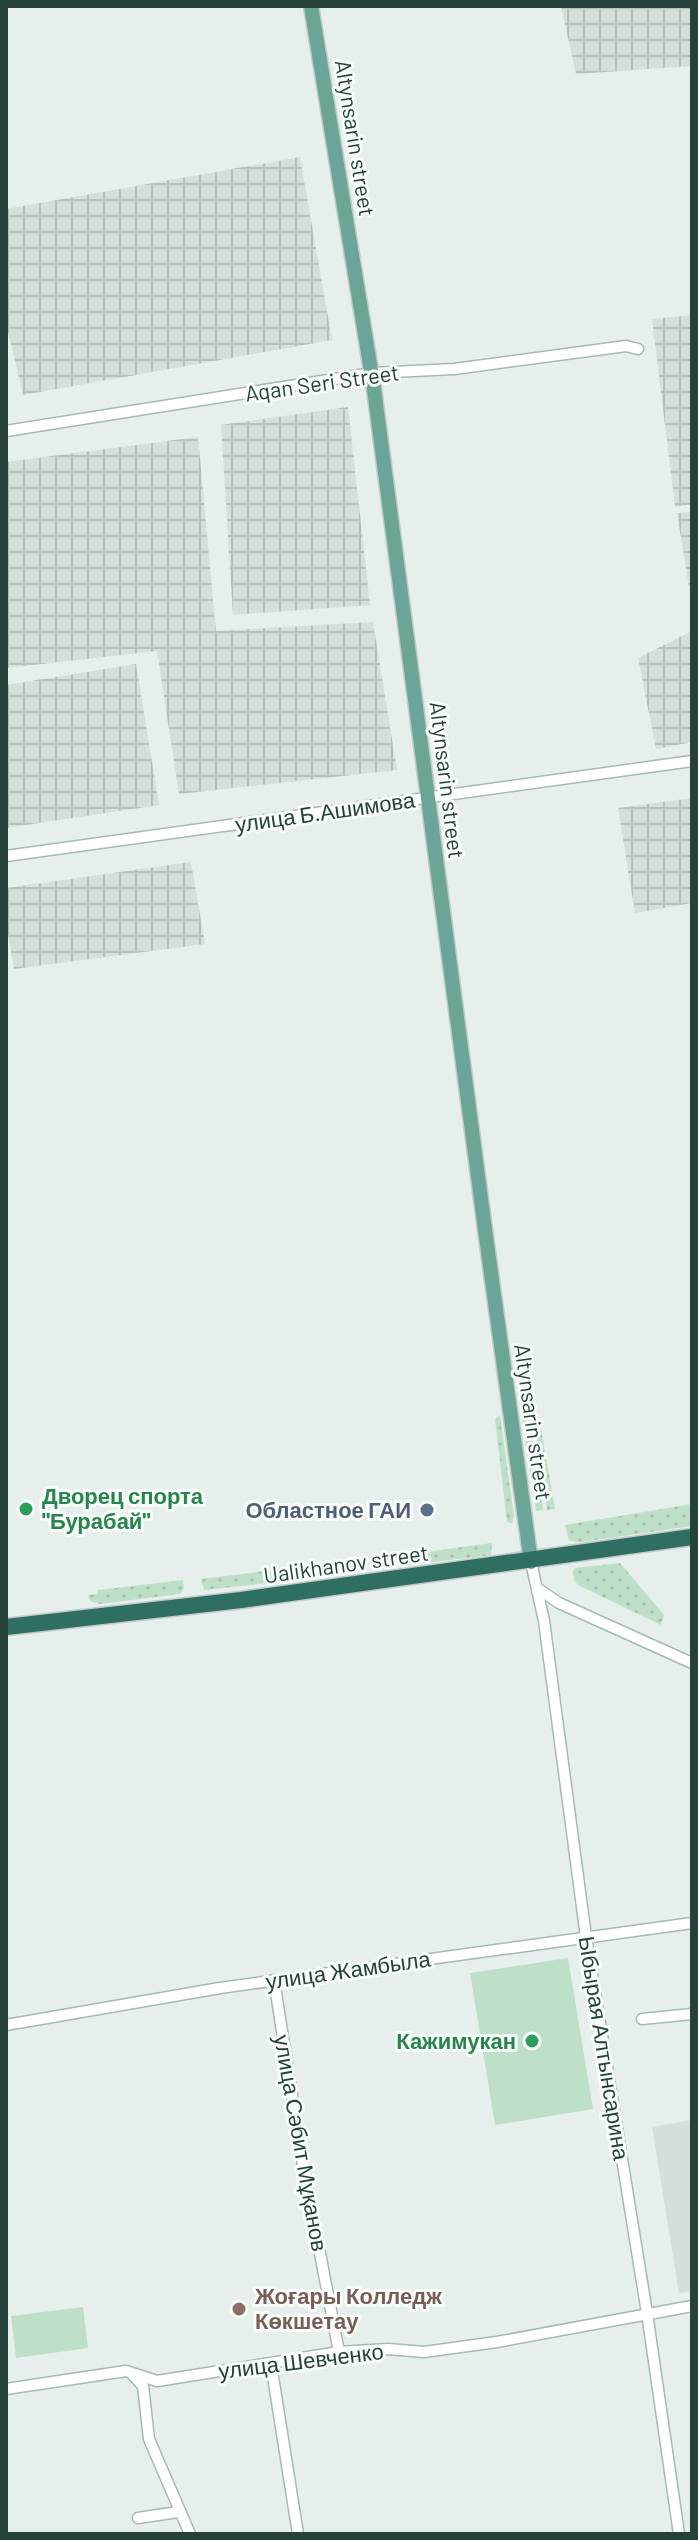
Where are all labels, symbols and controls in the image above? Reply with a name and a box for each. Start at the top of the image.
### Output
street label: Altynsarin street [331,58,381,218]
street label: Aqan Seri Street [243,358,401,406]
street label: Altynsarin street [425,700,471,860]
street label: улица Б.Ашимова [233,785,417,837]
street label: Altynsarin street [510,1342,558,1502]
place label: Дворец спорта "Бурабай" [42,1482,204,1534]
place label: Областное ГАИ [245,1496,411,1522]
marker: Дворец спорта "Бурабай" [17,1500,35,1518]
marker: Областное ГАИ [418,1501,436,1519]
street label: Ualikhanov street [262,1539,430,1587]
street label: Ыбырая Алтынсарина [573,1934,636,2163]
street label: улица Жамбыла [264,1944,433,1994]
place label: Кажимукан [396,2027,516,2054]
street label: улица Сәбит Мұқанов [269,2032,334,2253]
marker: Кажимукан [523,2032,541,2050]
place label: Жоғары Колледж Көкшетау [254,2282,442,2334]
marker: Жоғары Колледж Көкшетау [230,2300,248,2318]
street label: улица Шевченко [217,2337,385,2384]

